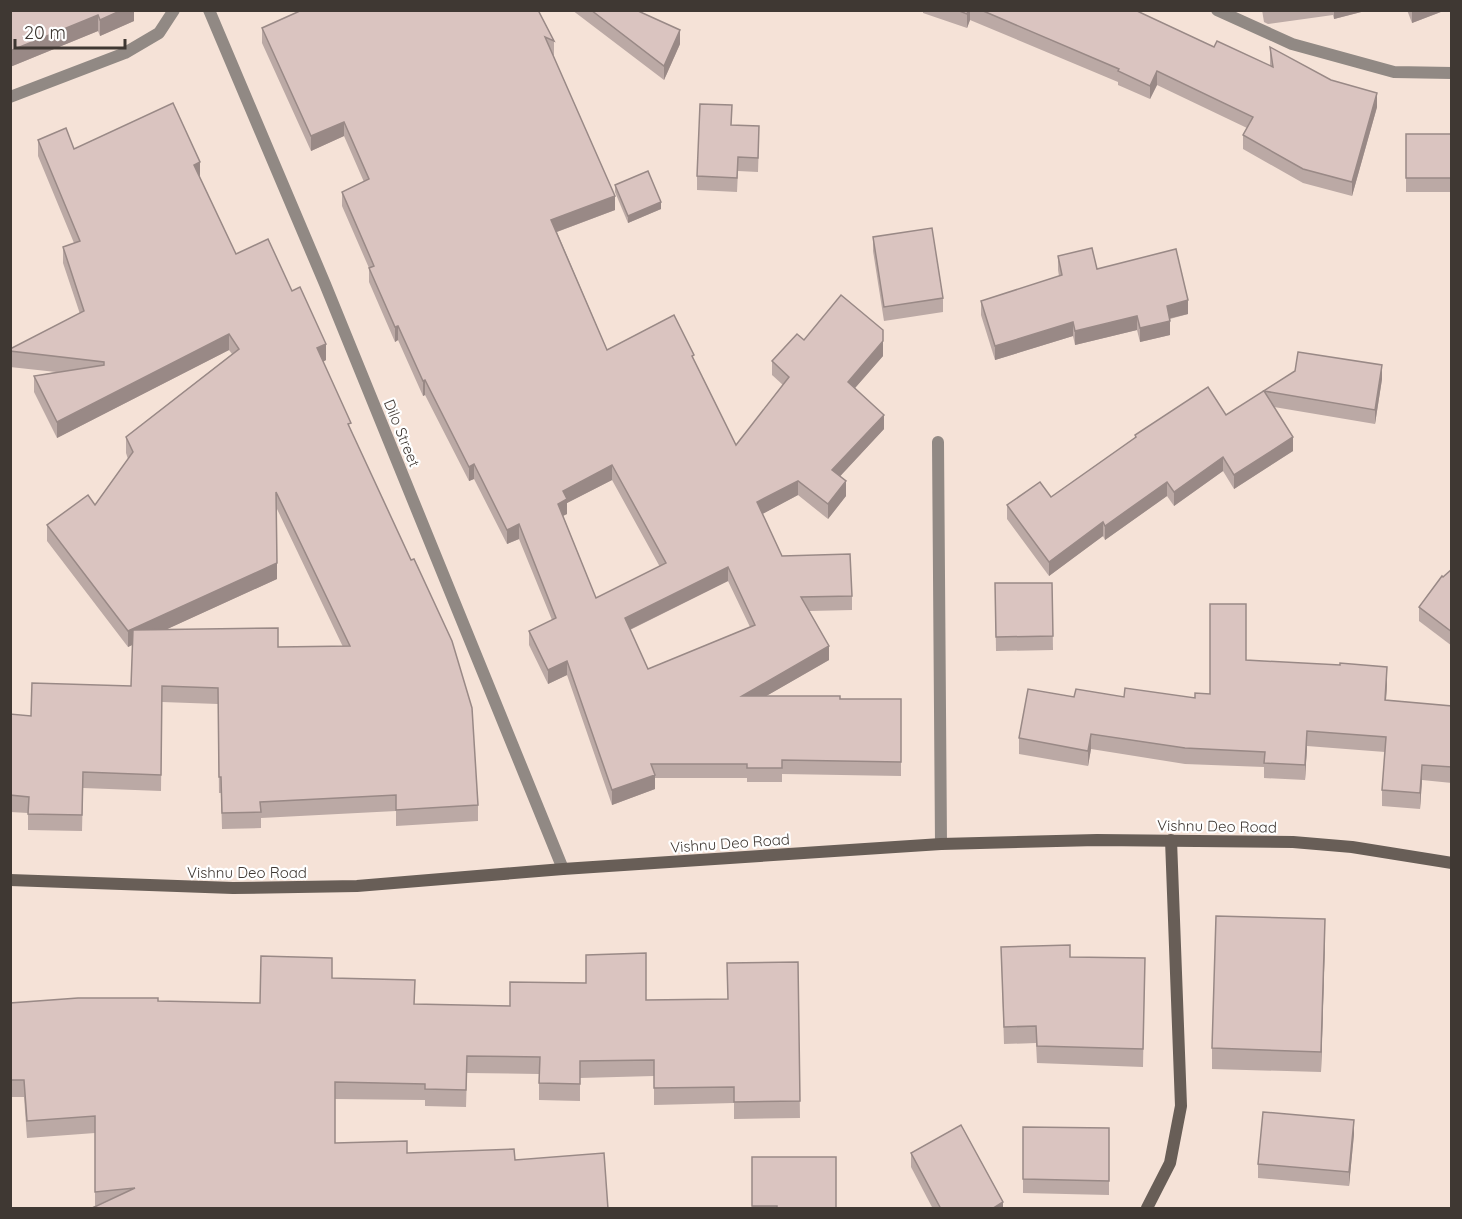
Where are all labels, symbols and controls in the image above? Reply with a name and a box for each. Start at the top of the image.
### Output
scale bar [15,12,124,50]
text: 20 m [24,21,66,44]
street label: Dilo Street [380,396,424,470]
street label: Vishnu Deo Road [1157,815,1277,837]
street label: Vishnu Deo Road [670,829,790,857]
street label: Vishnu Deo Road [187,863,307,882]

